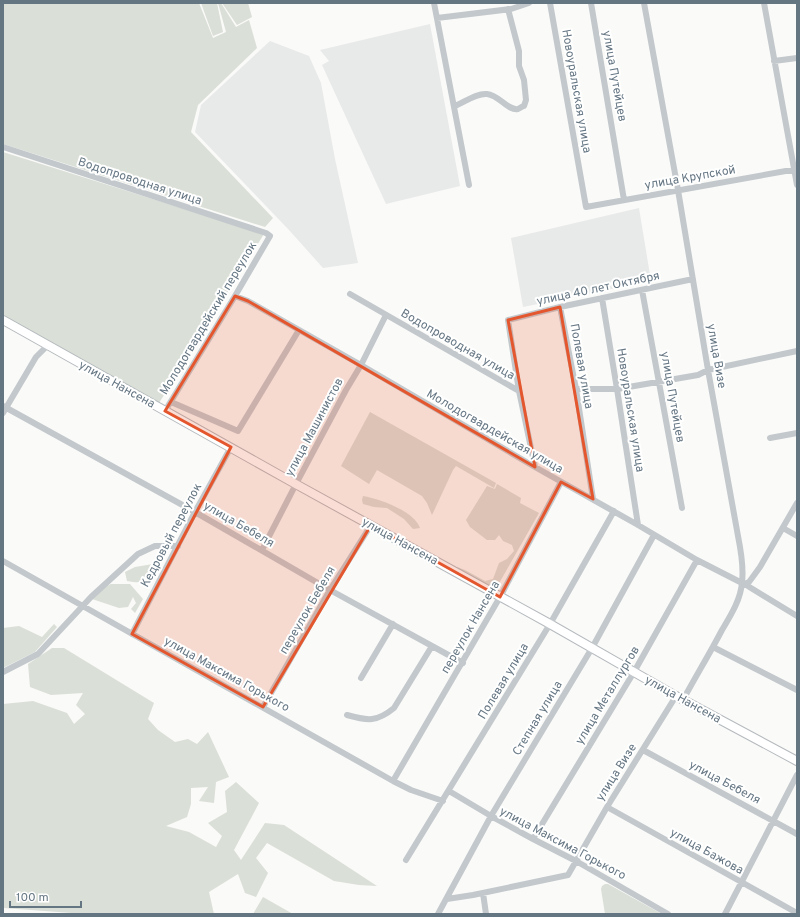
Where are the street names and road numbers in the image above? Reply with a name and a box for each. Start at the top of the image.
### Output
street label: Новоуральская улица [557,28,595,154]
street label: улица Путейцев [598,29,630,123]
street label: Водопроводная улица [76,154,204,210]
street label: улица Крупской [643,162,737,194]
street label: Молодогвардейский переулок [157,239,261,398]
street label: улица 40 лет Октября [535,268,661,310]
street label: Водопроводная улица [398,306,517,384]
street label: Полевая улица [566,322,596,410]
street label: улица Визе [702,323,730,390]
street label: Новоуральская улица [612,347,648,473]
street label: улица Путейцев [656,350,688,444]
street label: улица Нансена [75,357,158,412]
street label: улица Машинистов [282,375,348,479]
street label: Молодогвардейская улица [423,386,566,478]
street label: Кедровый переулок [138,480,206,590]
street label: улица Бебеля [200,498,277,552]
street label: улица Нансена [358,514,441,569]
street label: переулок Бебеля [276,564,340,657]
street label: переулок Нансена [438,578,504,677]
street label: улица Максима Горького [161,634,292,716]
street label: Полевая улица [475,640,533,723]
street label: улица Металлургов [572,643,644,748]
street label: улица Нансена [641,672,724,727]
street label: Степная улица [509,678,566,759]
street label: улица Визе [593,741,641,804]
street label: улица Бебеля [686,757,763,809]
street label: улица Максима Горького [496,804,629,884]
street label: улица Бажова [667,825,746,879]

